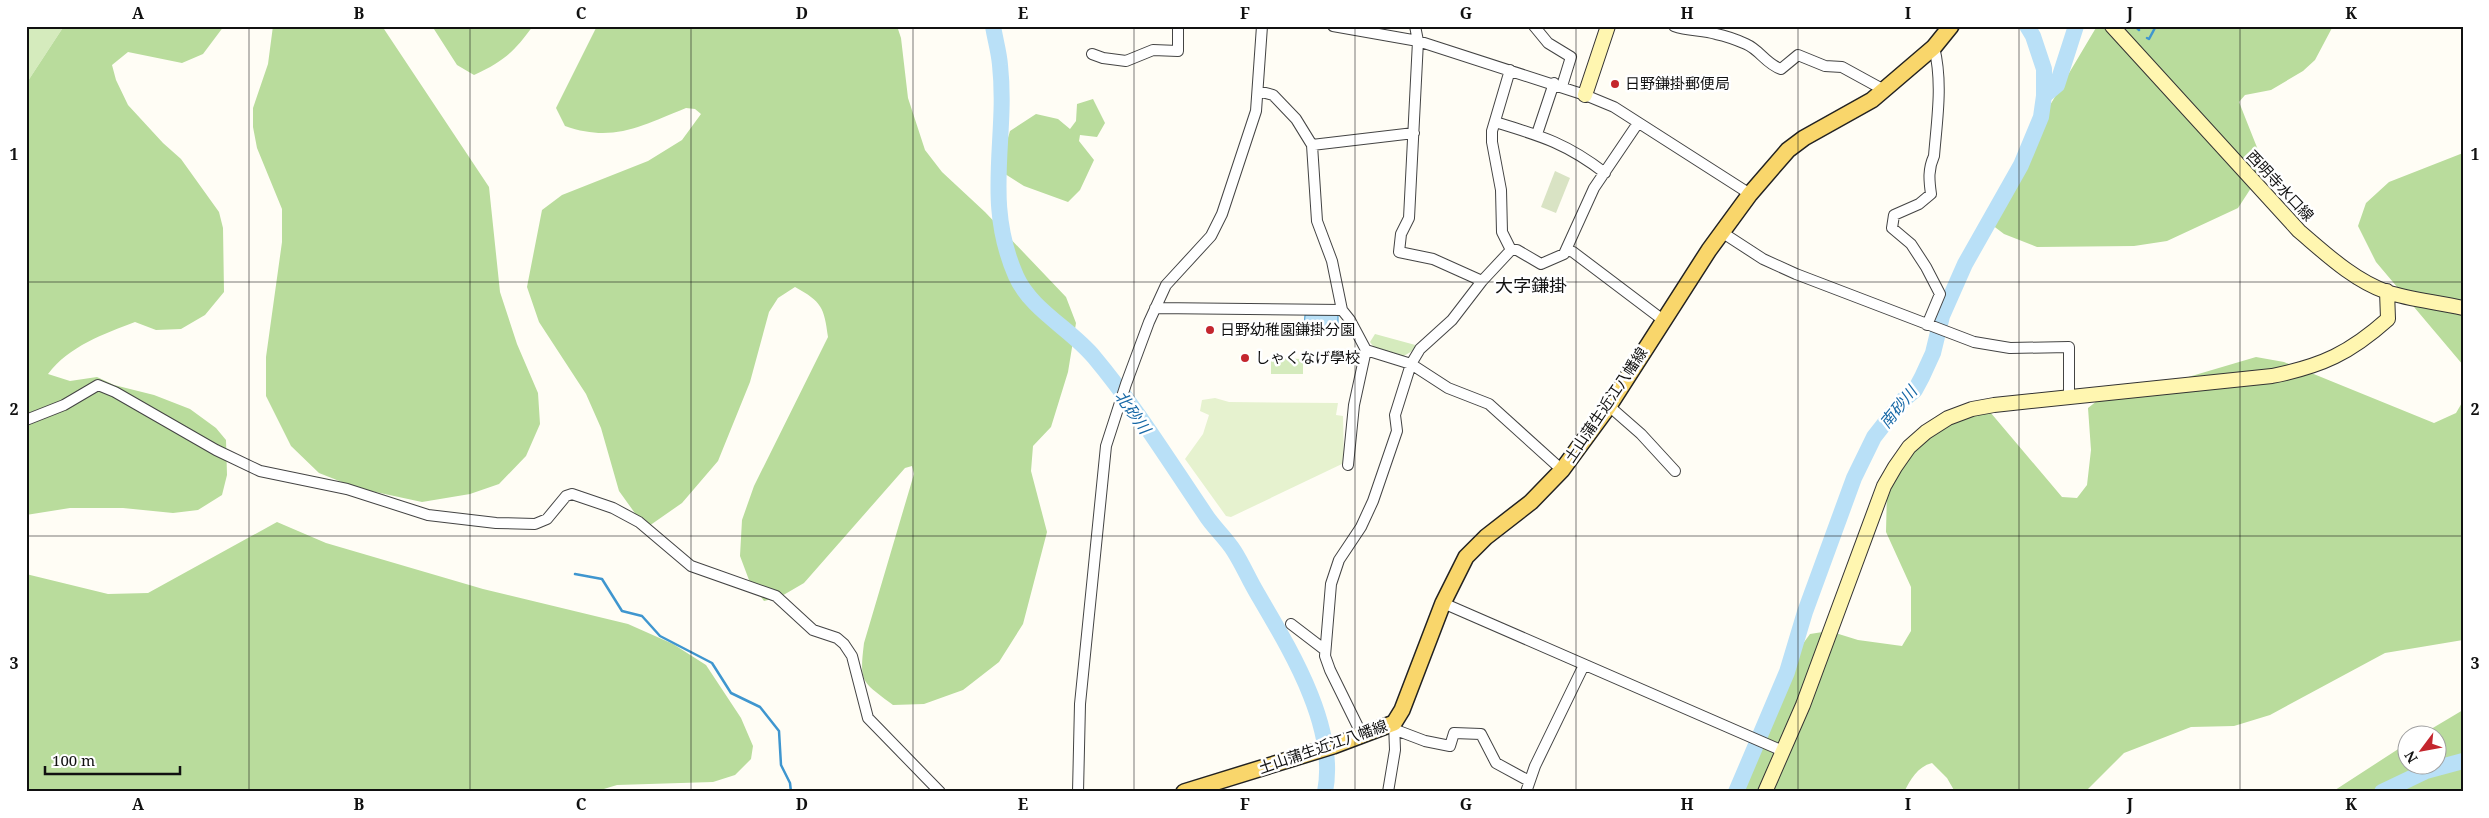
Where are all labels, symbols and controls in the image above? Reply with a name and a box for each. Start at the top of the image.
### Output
text: A [132,2,145,24]
text: B [354,2,365,24]
text: C [576,2,587,24]
text: D [796,2,808,24]
text: E [1018,2,1028,24]
text: F [1240,2,1250,24]
text: G [1460,2,1472,24]
text: H [1680,2,1694,24]
text: I [1905,2,1911,24]
text: J [2126,2,2134,24]
text: K [2345,2,2357,24]
place label: 日野鎌掛郵便局 [1625,73,1730,93]
marker: 日野鎌掛郵便局 [1609,78,1621,90]
text: 1 [9,143,19,165]
text: 1 [2470,143,2480,165]
street label: 西明寺水口線 [2243,146,2319,225]
district label: 大字鎌掛 [1495,273,1567,297]
place label: 日野幼稚園鎌掛分園 [1220,319,1355,339]
marker: 日野幼稚園鎌掛分園 [1204,324,1216,336]
street label: 土山蒲生近江八幡線 [1559,343,1651,466]
place label: しゃくなげ學校 [1255,347,1360,367]
marker: しゃくなげ學校 [1239,352,1251,364]
water label: 南砂川 [1874,380,1923,433]
water label: 北砂川 [1110,386,1157,440]
text: 2 [9,398,19,420]
text: 2 [2470,398,2480,420]
text: 3 [9,652,19,674]
text: 3 [2470,652,2480,674]
street label: 土山蒲生近江八幡線 [1256,715,1390,777]
north arrow [2396,726,2446,776]
scale bar [45,743,180,775]
text: N [2400,747,2422,767]
text: 100 m [52,750,95,770]
text: A [132,793,145,815]
text: B [354,793,365,815]
text: C [576,793,587,815]
text: D [796,793,808,815]
text: E [1018,793,1028,815]
text: F [1240,793,1250,815]
text: G [1460,793,1472,815]
text: H [1680,793,1694,815]
text: I [1905,793,1911,815]
text: J [2126,793,2134,815]
text: K [2345,793,2357,815]

